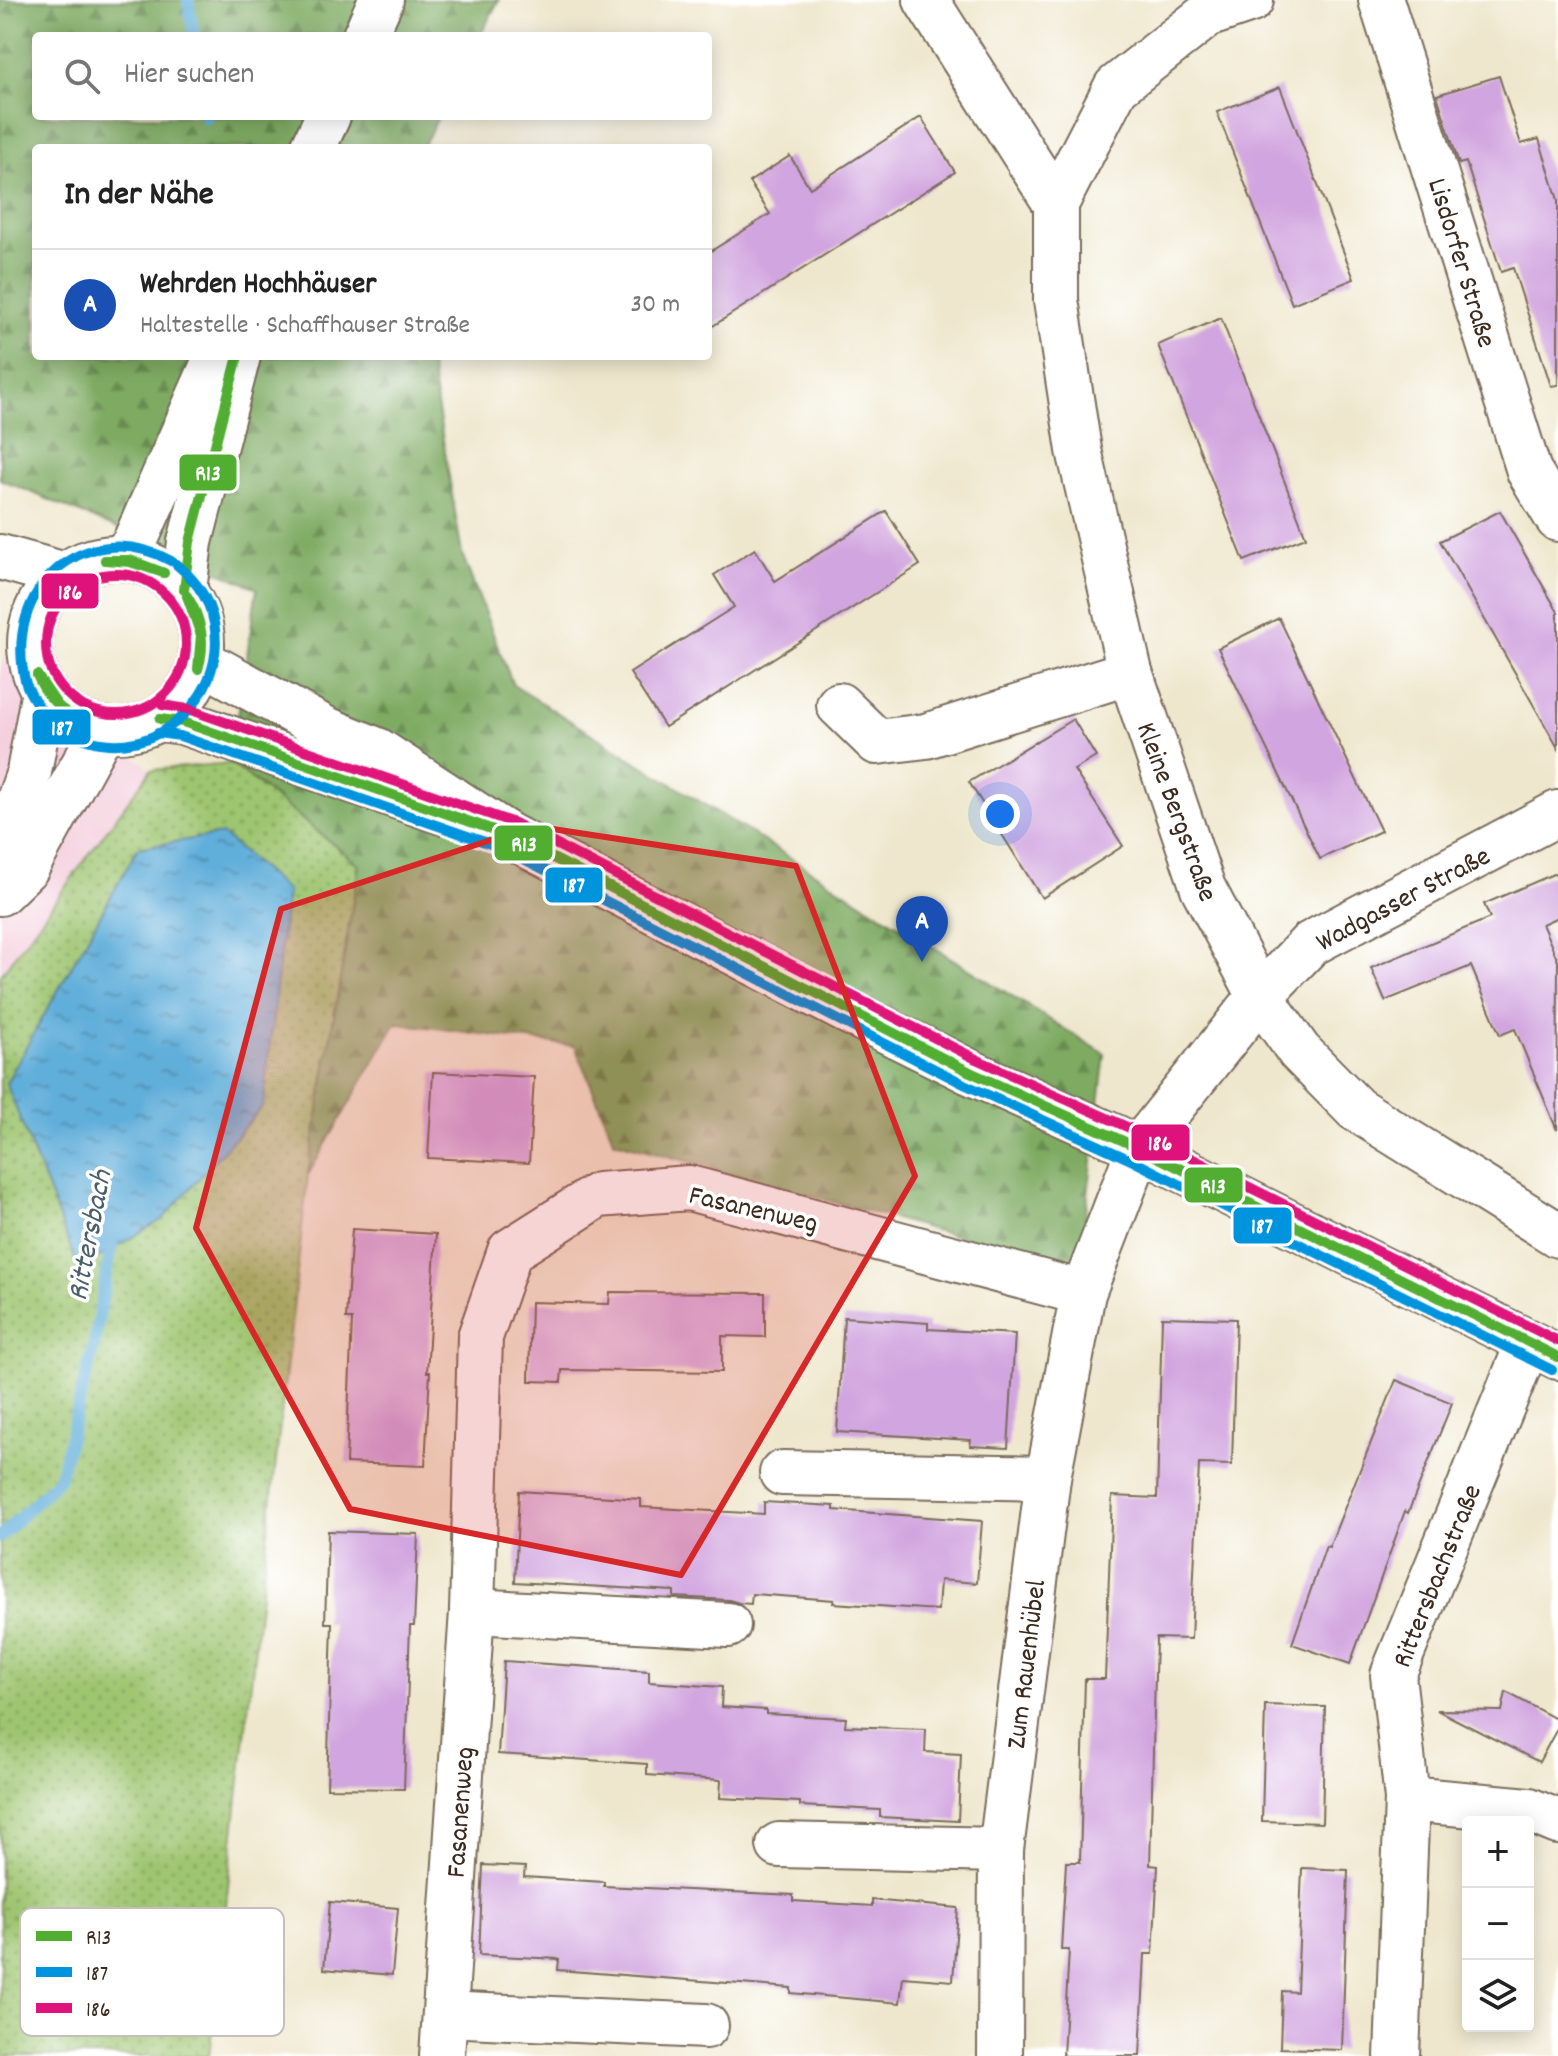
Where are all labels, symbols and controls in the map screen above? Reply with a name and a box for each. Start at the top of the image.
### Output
search box [32,32,712,120]
icon: search [60,54,104,98]
text: Hier suchen [124,55,254,98]
text: In der Nähe [64,172,214,221]
street label: Lisdorfer Straße [1414,174,1504,353]
text: Wehrden Hochhäuser [140,265,376,308]
text: A [83,287,97,324]
text: 30 m [630,287,680,324]
text: Haltestelle · Schaffhauser Straße [140,308,470,345]
line badge: R13 [178,453,238,492]
text: R13 [195,460,221,491]
line badge: 186 [40,572,100,610]
text: 186 [58,579,82,610]
line badge: 187 [31,708,92,746]
text: 187 [51,715,74,746]
street label: Kleine Bergstraße [1123,717,1225,908]
your location [980,794,1020,834]
line badge: R13 [493,824,554,862]
text: R13 [511,831,537,862]
street label: Wadgasser Straße [1310,839,1499,964]
line badge: 187 [544,866,604,904]
text: 187 [563,872,586,903]
pin: A [896,896,948,962]
line badge: 186 [1130,1123,1191,1162]
text: 186 [1148,1130,1172,1161]
water label: Rittersbach [59,1166,126,1305]
line badge: R13 [1183,1166,1244,1204]
text: R13 [1200,1173,1226,1204]
street label: Fasanenweg [684,1178,821,1246]
line badge: 187 [1232,1206,1293,1245]
text: 187 [1251,1213,1274,1244]
street label: Rittersbachstraße [1385,1479,1495,1675]
street label: Zum Rauenhübel [999,1577,1059,1751]
street label: Fasanenweg [438,1745,488,1879]
map controls [1462,1816,1534,2032]
button: + [1462,1816,1534,1888]
button: − [1462,1888,1534,1960]
legend [20,1908,284,2036]
text: R13 [86,1924,111,1955]
text: 187 [86,1960,108,1991]
button: layers [1462,1960,1534,2032]
text: 186 [86,1996,110,2027]

